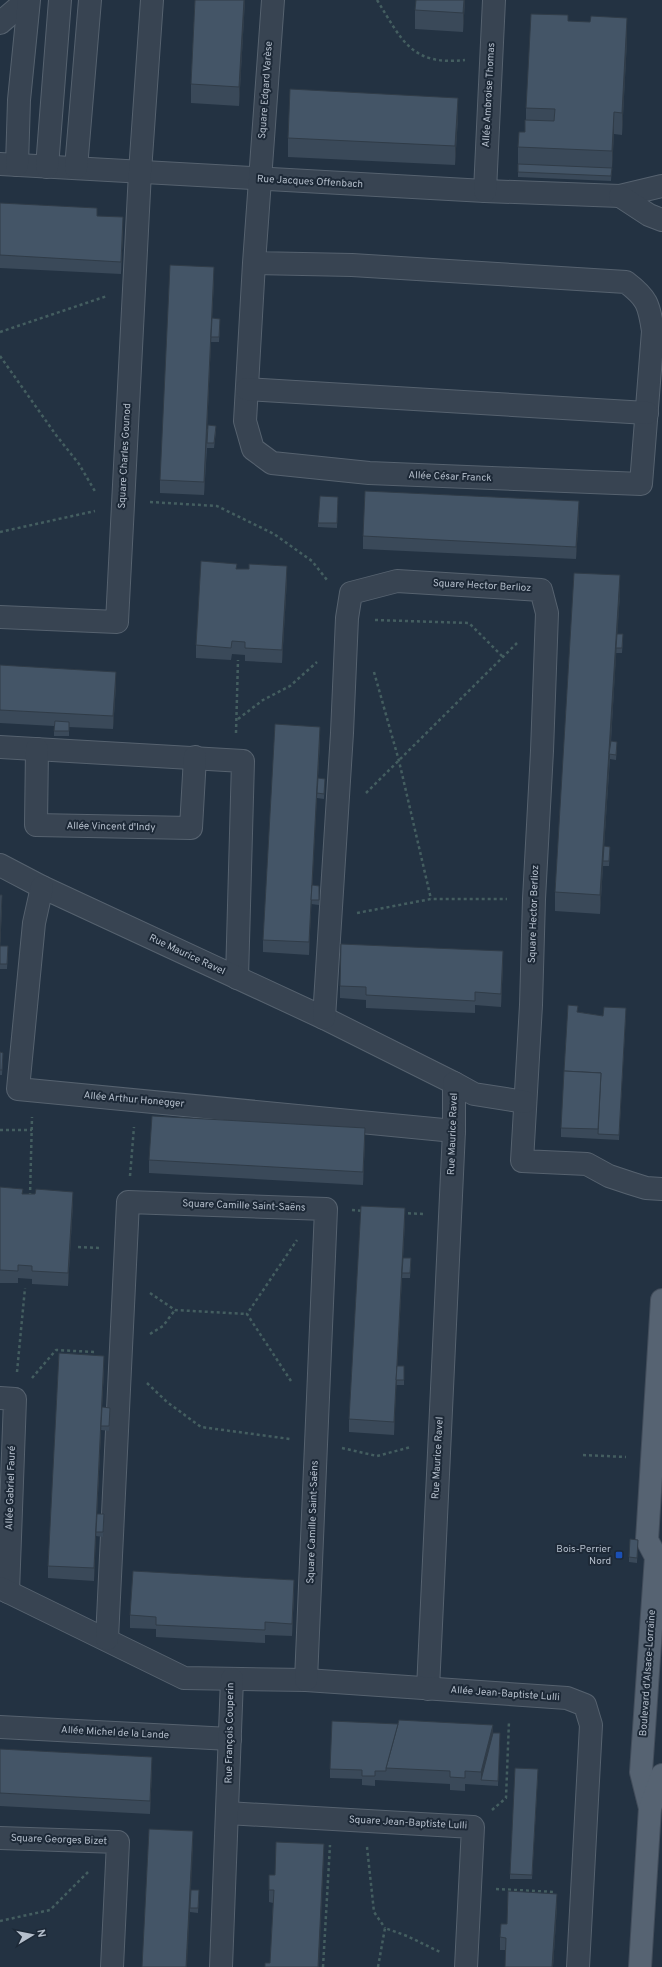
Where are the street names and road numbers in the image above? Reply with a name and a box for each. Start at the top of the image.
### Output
street label: Square Edgard Varèse [256,41,276,139]
street label: Allée Ambroise Thomas [480,42,498,148]
street label: Rue Jacques Offenbach [257,173,363,191]
street label: Square Charles Gounod [116,403,134,509]
street label: Allée César Franck [408,469,492,485]
street label: Square Hector Berlioz [432,577,532,595]
street label: Allée Vincent d'Indy [66,820,156,834]
street label: Square Hector Berlioz [526,865,542,963]
street label: Rue Maurice Ravel [147,932,227,978]
street label: Allée Arthur Honegger [83,1089,185,1111]
street label: Rue Maurice Ravel [445,1093,461,1175]
street label: Square Camille Saint-Saëns [182,1197,306,1215]
street label: Rue Maurice Ravel [429,1416,447,1500]
street label: Allée Gabriel Fauré [3,1446,19,1530]
street label: Square Camille Saint-Saëns [304,1460,322,1584]
street label: Boulevard d'Alsace-Lorraine [637,1609,659,1737]
street label: Rue François Couperin [223,1682,237,1784]
street label: Allée Jean-Baptiste Lulli [450,1684,560,1704]
street label: Allée Michel de la Lande [61,1724,169,1742]
street label: Square Jean-Baptiste Lulli [349,1813,467,1833]
street label: Square Georges Bizet [11,1832,108,1848]

